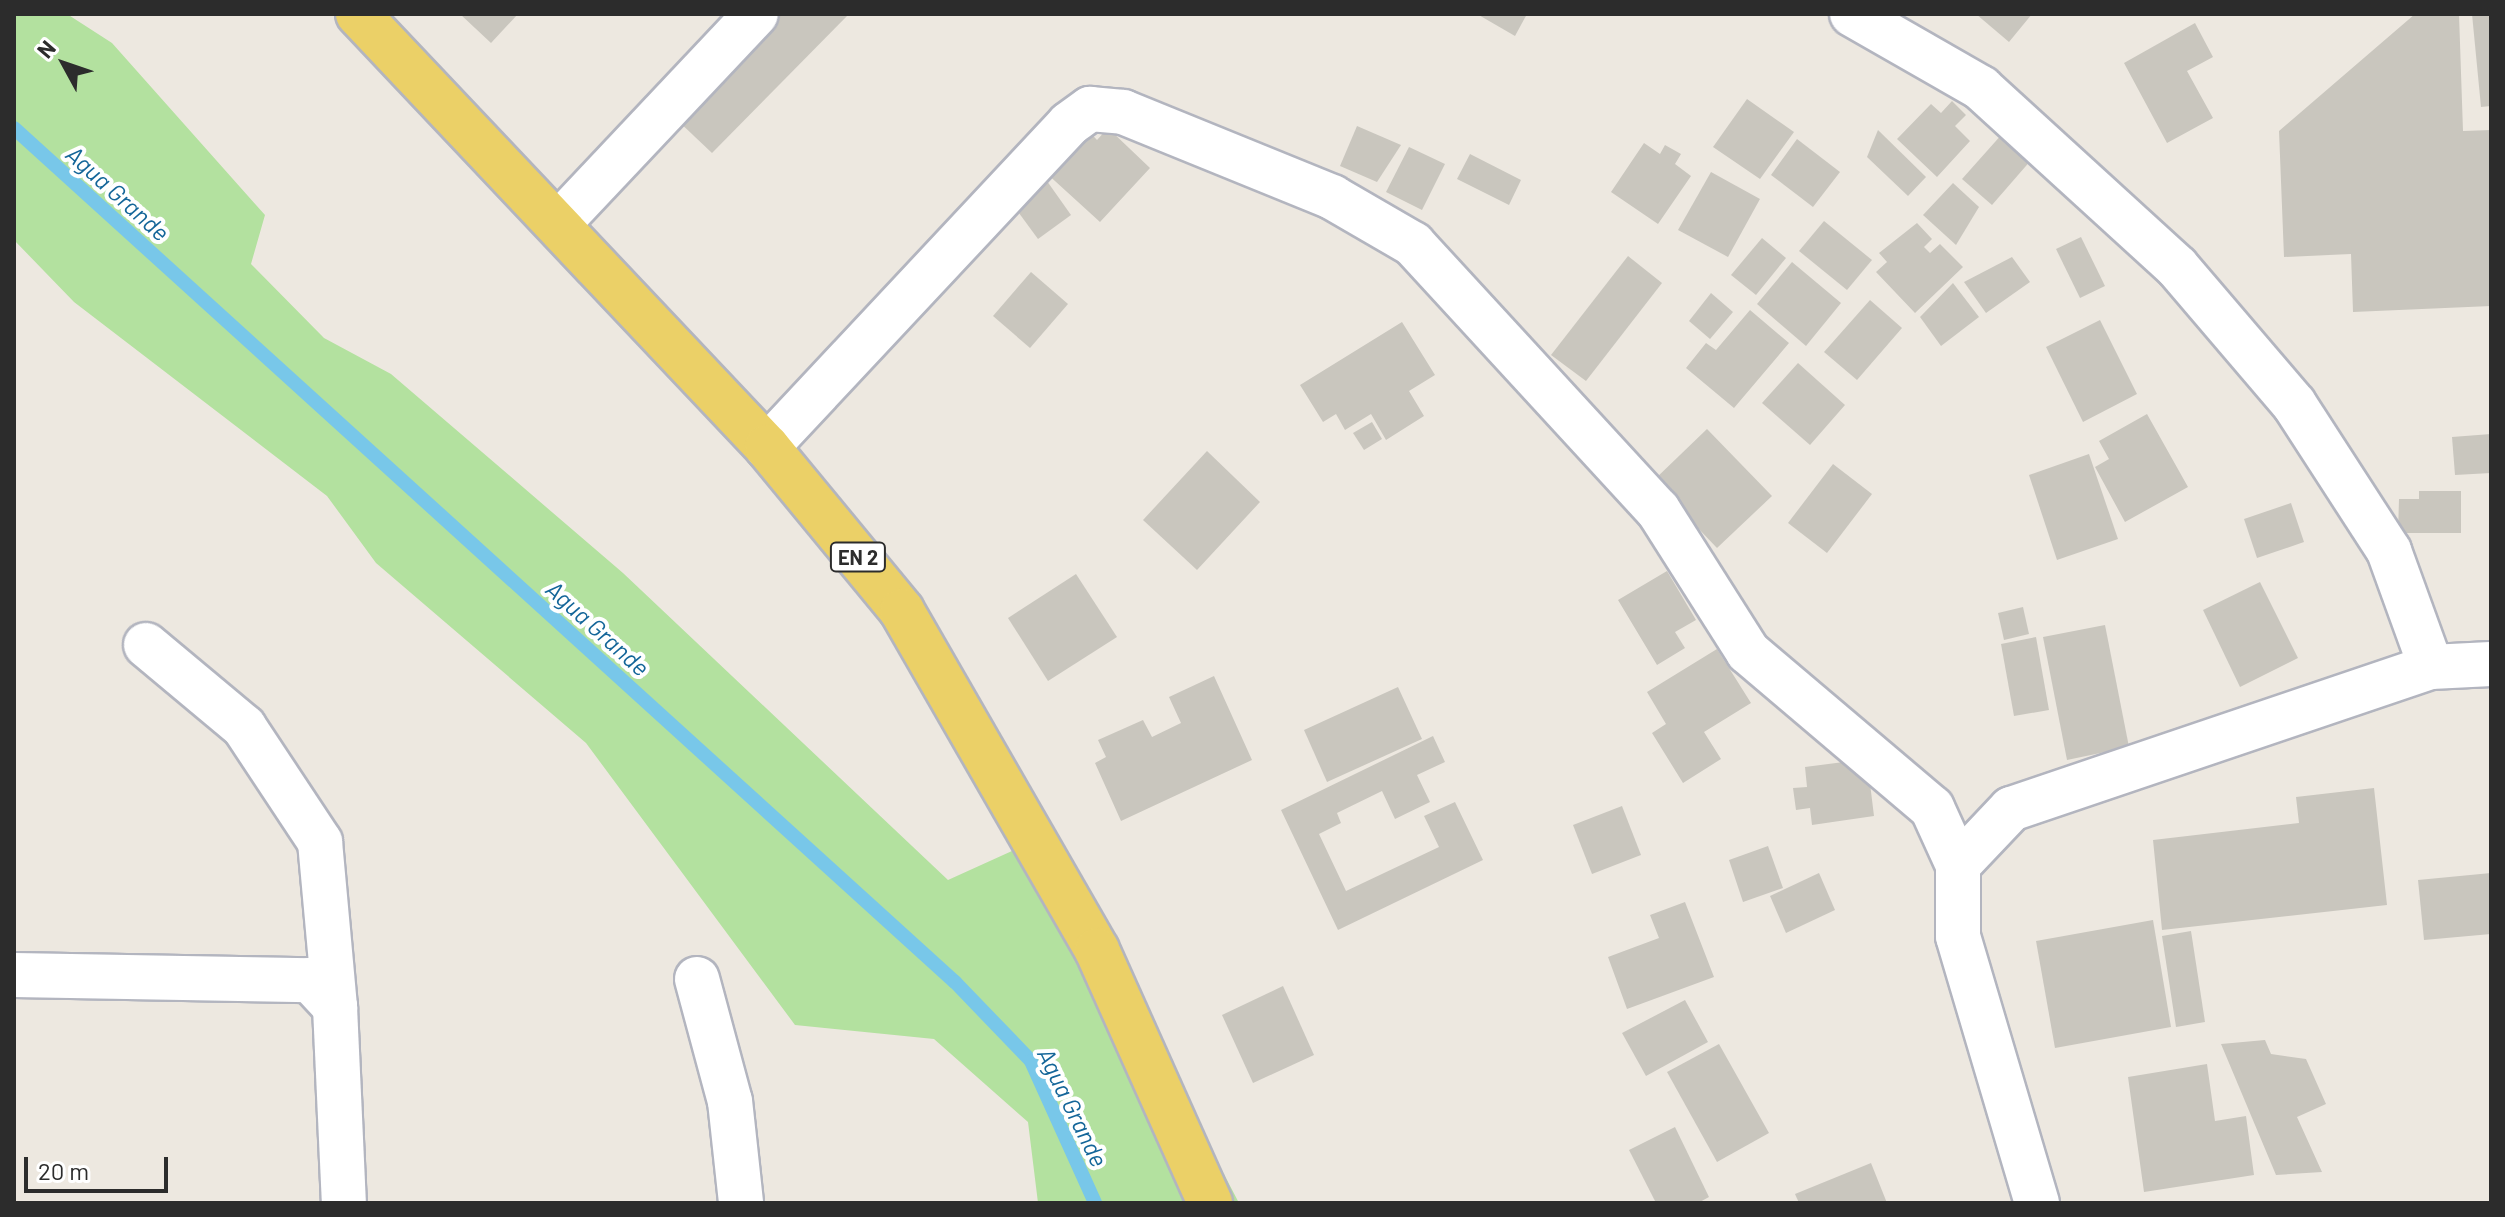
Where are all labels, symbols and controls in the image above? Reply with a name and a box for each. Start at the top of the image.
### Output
north arrow [24,24,104,104]
text: N [31,35,60,63]
water label: Agua Grande [61,139,175,247]
road number: EN 2 [828,541,888,573]
water label: Agua Grande [541,574,655,682]
water label: Agua Grande [1032,1043,1114,1171]
scale bar [28,1141,172,1191]
text: 20 m [38,1156,89,1185]

